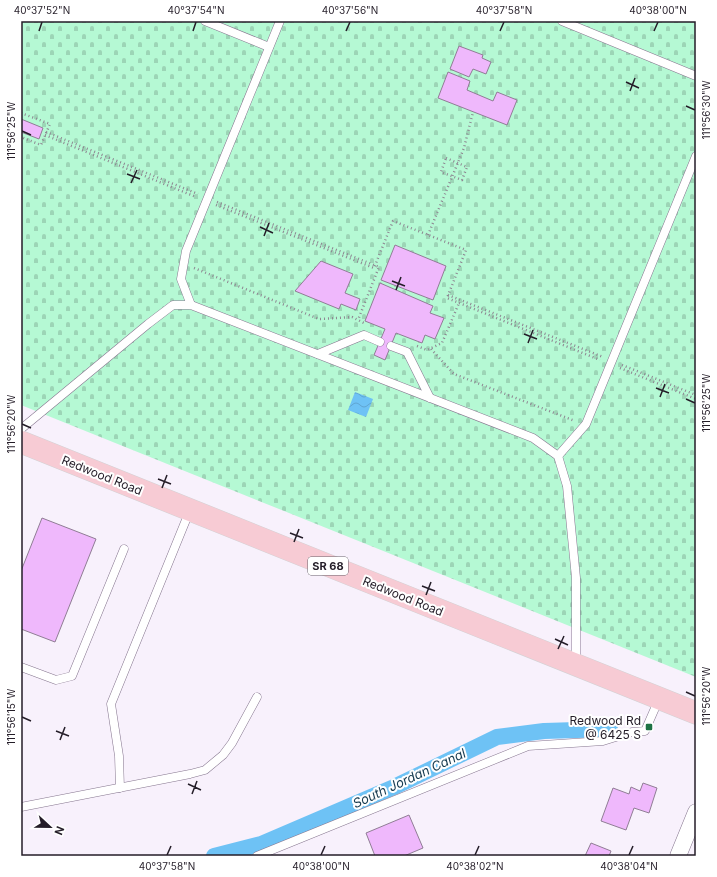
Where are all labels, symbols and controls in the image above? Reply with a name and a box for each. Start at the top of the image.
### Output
text: 40°37'52"N [14,4,70,16]
text: 40°37'54"N [168,4,224,16]
text: 40°37'56"N [322,4,378,16]
text: 40°37'58"N [476,4,532,16]
text: 40°38'00"N [629,4,687,16]
text: 111°56'30"W [700,80,712,140]
text: 111°56'25"W [5,101,17,160]
text: 111°56'25"W [700,373,712,432]
text: 111°56'20"W [5,394,17,453]
street label: Redwood Road [60,452,144,498]
road number: SR 68 [308,557,348,575]
street label: Redwood Road [361,573,445,619]
text: 111°56'20"W [700,666,712,725]
text: 111°56'15"W [5,689,17,745]
place label: Redwood Rd @ 6425 S [569,713,641,742]
marker: Redwood Rd @ 6425 S [644,722,654,732]
water label: South Jordan Canal [350,744,469,811]
north arrow [30,807,70,847]
text: N [51,824,67,837]
text: 40°37'58"N [139,860,195,872]
text: 40°38'00"N [292,860,350,872]
text: 40°38'02"N [446,860,504,872]
text: 40°38'04"N [600,860,658,872]

